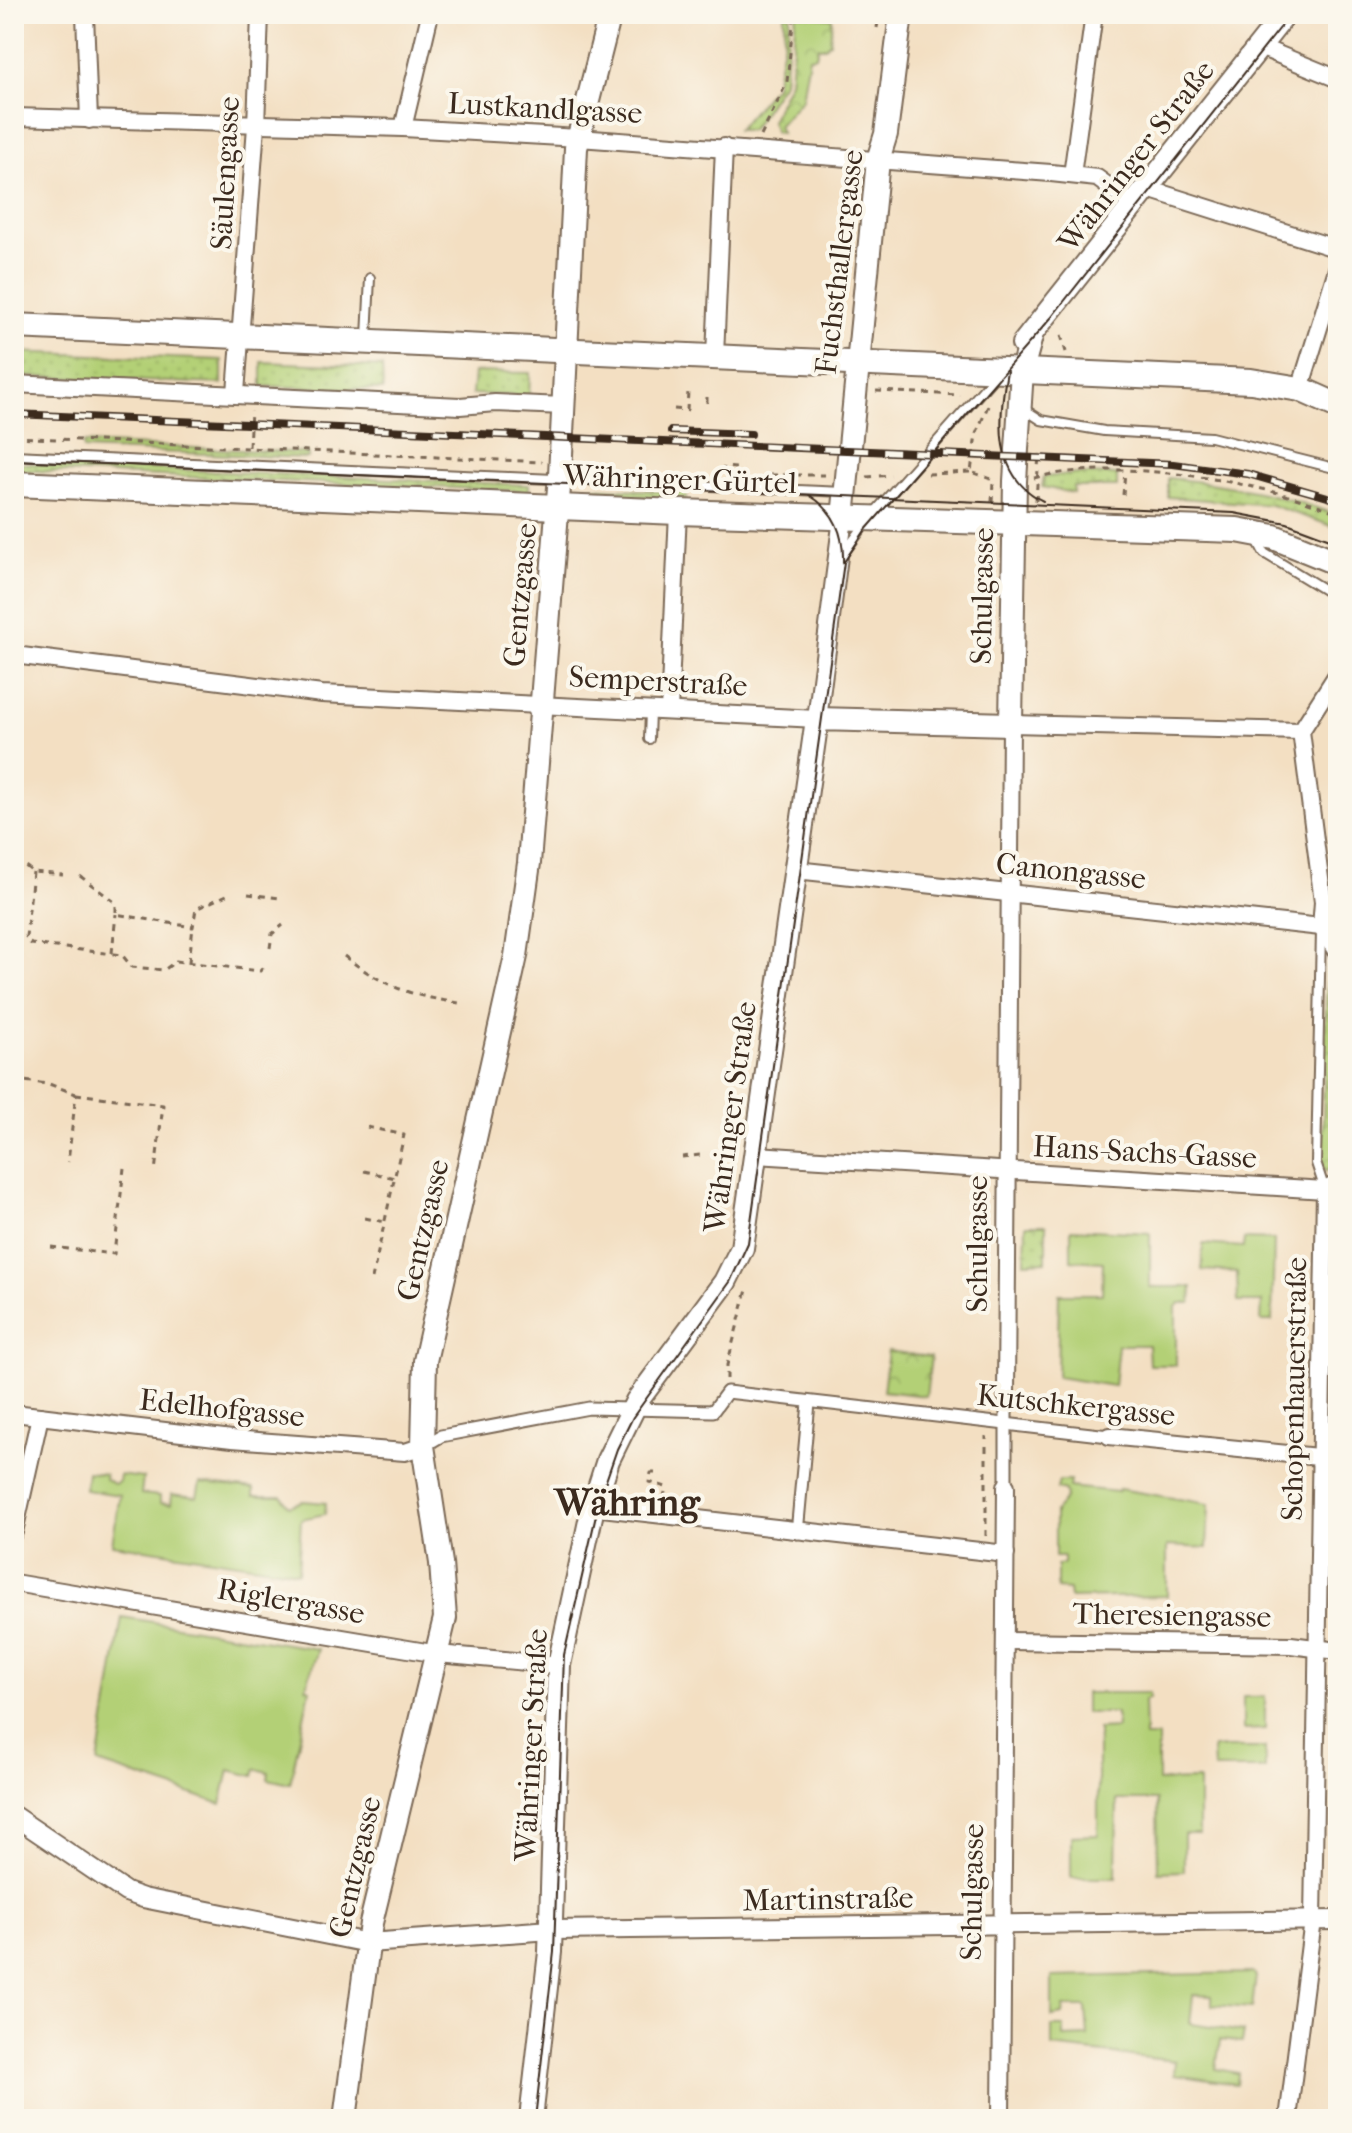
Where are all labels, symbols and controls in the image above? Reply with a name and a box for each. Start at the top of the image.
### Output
street label: Währinger Straße [1050,54,1222,260]
street label: Lustkandlgasse [447,86,643,131]
street label: Säulengasse [204,95,247,251]
street label: Fuchsthallergasse [808,148,871,376]
street label: Währinger Gürtel [562,458,797,501]
street label: Gentzgasse [497,522,544,668]
street label: Schulgasse [964,527,1001,665]
street label: Semperstraße [568,659,748,704]
street label: Canongasse [994,846,1148,897]
street label: Währinger Straße [697,999,764,1236]
street label: Hans-Sachs-Gasse [1032,1129,1258,1176]
street label: Gentzgasse [390,1156,457,1304]
street label: Schulgasse [960,1175,995,1313]
street label: Schopenhauerstraße [1275,1257,1314,1521]
street label: Kutschkergasse [975,1378,1177,1433]
street label: Edelhofgasse [138,1382,306,1435]
district label: Währing [552,1480,701,1525]
street label: Riglergasse [215,1571,367,1632]
street label: Theresiengasse [1072,1596,1272,1635]
street label: Währinger Straße [508,1628,555,1863]
street label: Gentzgasse [322,1793,389,1941]
street label: Schulgasse [954,1823,991,1961]
street label: Martinstraße [742,1881,914,1918]

